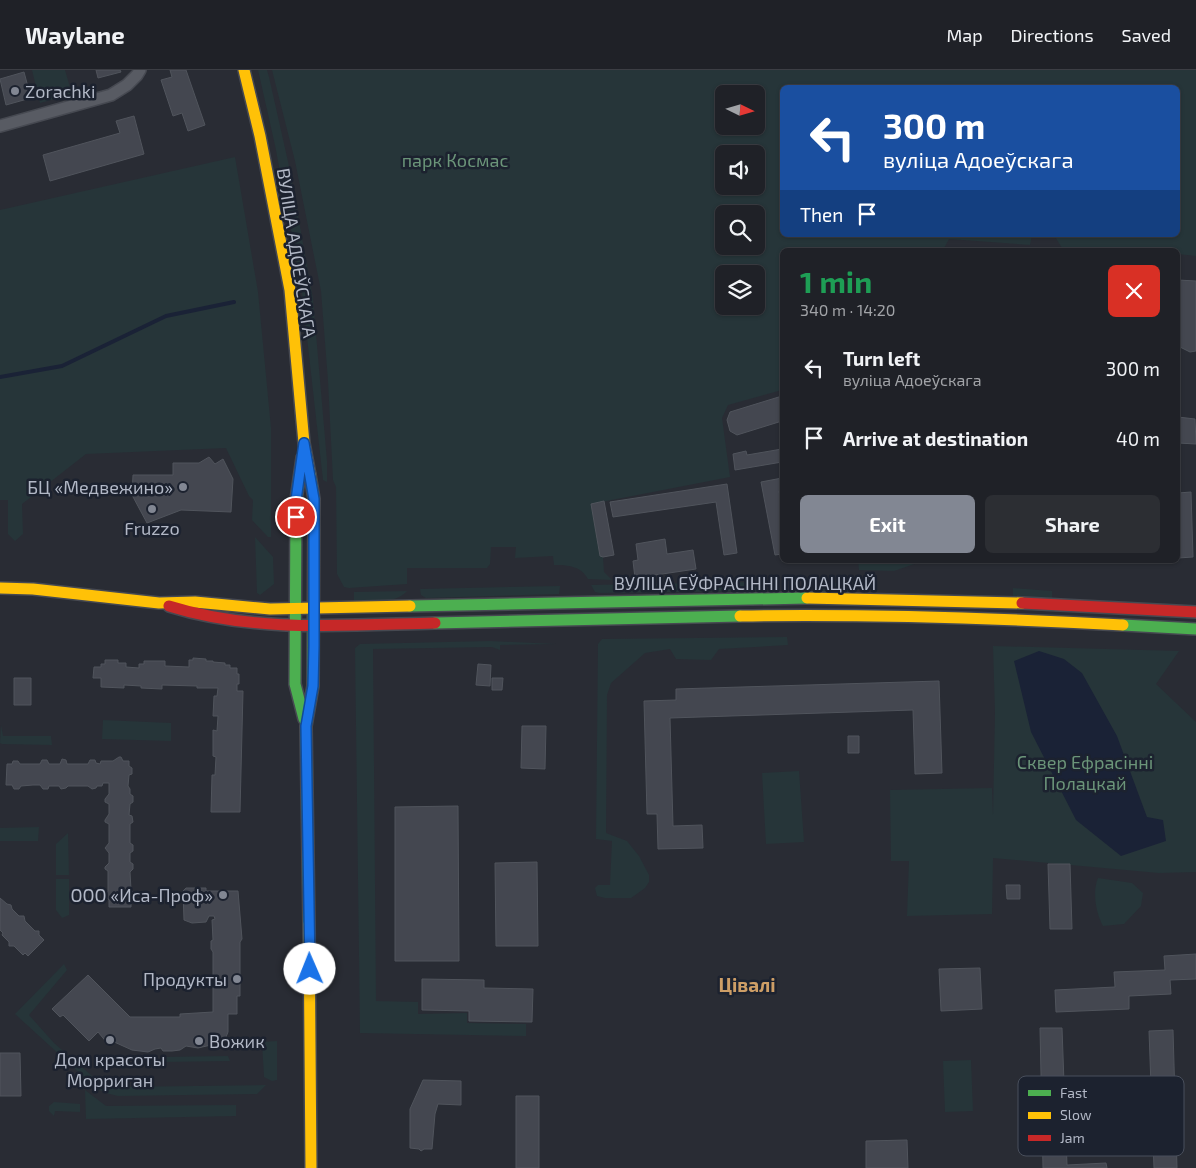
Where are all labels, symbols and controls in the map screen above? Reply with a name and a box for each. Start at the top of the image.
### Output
text: Waylane [25,20,125,49]
text: Map [946,24,983,46]
text: Directions [1011,24,1094,46]
text: Saved [1122,24,1171,46]
place label: Zorachki [25,80,95,102]
marker: Zorachki [9,85,21,97]
north arrow [715,85,765,135]
map controls [715,85,765,315]
text: 300 m [883,104,985,146]
icon: left [800,105,865,170]
button: sound [715,145,765,195]
text: вуліца Адоеўскага [883,146,1074,172]
park label: парк Космас [402,149,508,171]
street label: ВУЛІЦА АДОЕЎСКАГА [273,167,321,340]
icon: arrive [853,200,881,228]
text: Then [800,203,843,226]
button: search [715,205,765,255]
text: 1 min [800,263,872,299]
button: layers [715,265,765,315]
button: close [1108,265,1160,317]
text: 340 m · 14:20 [800,300,896,319]
text: Turn left [843,347,920,370]
icon: left [800,354,828,382]
text: 300 m [1106,357,1160,380]
text: вуліца Адоеўскага [843,370,982,389]
icon: arrive [800,424,828,452]
text: Arrive at destination [843,427,1028,450]
text: 40 m [1116,427,1160,450]
place label: БЦ «Медвежино» [27,476,173,498]
marker: БЦ «Медвежино» [177,481,189,493]
button: Exit [800,495,975,553]
button: Share [985,495,1160,553]
pin [275,496,317,538]
marker: Fruzzo [146,503,158,515]
icon: arrive [282,503,310,531]
place label: Fruzzo [124,517,180,539]
street label: ВУЛІЦА ЕЎФРАСІННІ ПОЛАЦКАЙ [614,572,876,594]
park label: Сквер Ефрасінні Полацкай [1017,751,1153,794]
place label: ООО «Иса-Проф» [70,884,213,906]
marker: ООО «Иса-Проф» [217,889,229,901]
position arrow [283,942,335,994]
place label: Продукты [143,968,227,990]
marker: Продукты [231,973,243,985]
district label: Цівалі [718,973,776,996]
place label: Вожик [209,1030,265,1052]
marker: Дом красоты Морриган [104,1034,116,1046]
marker: Вожик [193,1035,205,1047]
place label: Дом красоты Морриган [55,1048,165,1091]
legend [1018,1076,1184,1156]
text: Fast [1060,1084,1087,1101]
text: Slow [1060,1106,1092,1123]
text: Jam [1060,1129,1085,1146]

